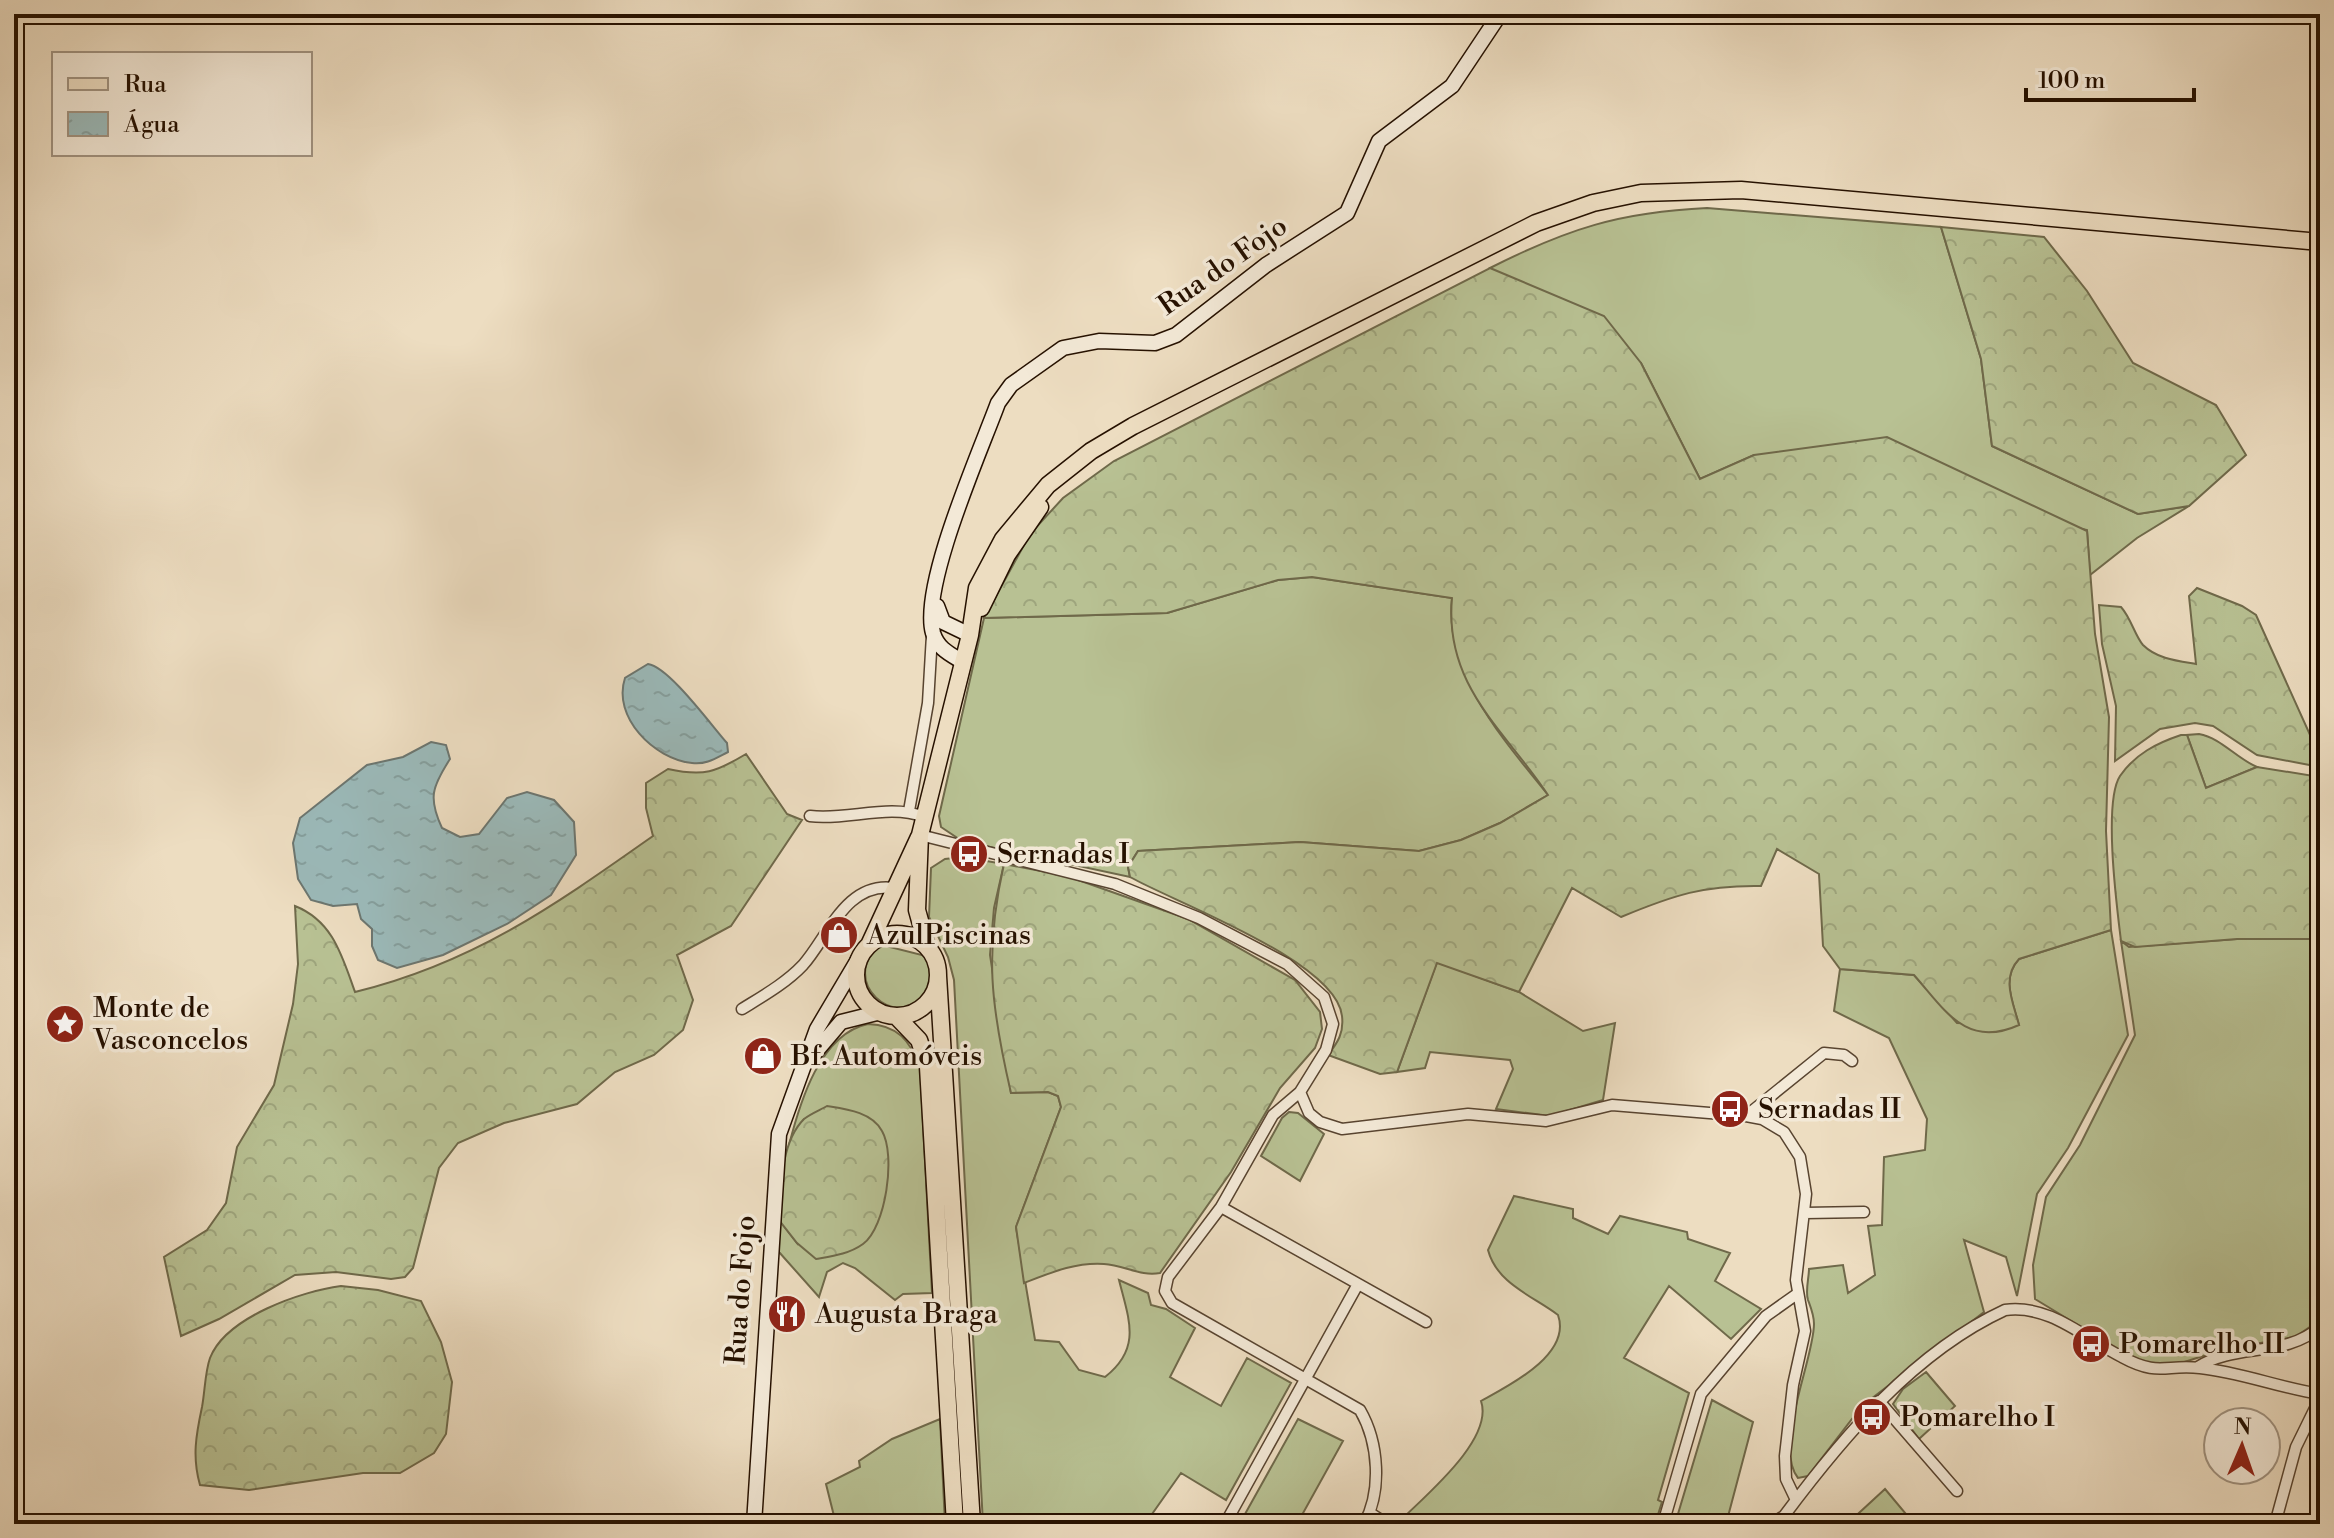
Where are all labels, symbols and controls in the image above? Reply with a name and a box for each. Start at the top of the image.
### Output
legend [52,52,312,156]
scale bar [2026,52,2194,102]
text: 100 m [2038,66,2105,96]
text: Rua [124,70,167,100]
text: Água [123,109,180,140]
street label: Rua do Fojo [1152,209,1294,323]
bus stop icon: Sernadas I [948,833,990,875]
place label: Sernadas I [997,837,1130,872]
shop icon: AzulPiscinas [818,914,860,956]
place label: AzulPiscinas [866,918,1031,953]
place label: Monte de Vasconcelos [92,991,248,1058]
place icon: Monte de Vasconcelos [44,1003,86,1045]
shop icon: Bf. Automóveis [742,1035,784,1077]
place label: Bf. Automóveis [790,1039,982,1074]
bus stop icon: Sernadas II [1709,1088,1751,1130]
place label: Sernadas II [1758,1092,1901,1127]
street label: Rua do Fojo [718,1214,764,1366]
restaurant icon: Augusta Braga [766,1293,808,1335]
place label: Augusta Braga [814,1297,999,1332]
bus stop icon: Pomarelho II [2070,1323,2112,1365]
place label: Pomarelho II [2119,1327,2285,1362]
bus stop icon: Pomarelho I [1851,1396,1893,1438]
place label: Pomarelho I [1900,1400,2055,1435]
north arrow [2202,1406,2282,1486]
text: N [2233,1414,2252,1441]

